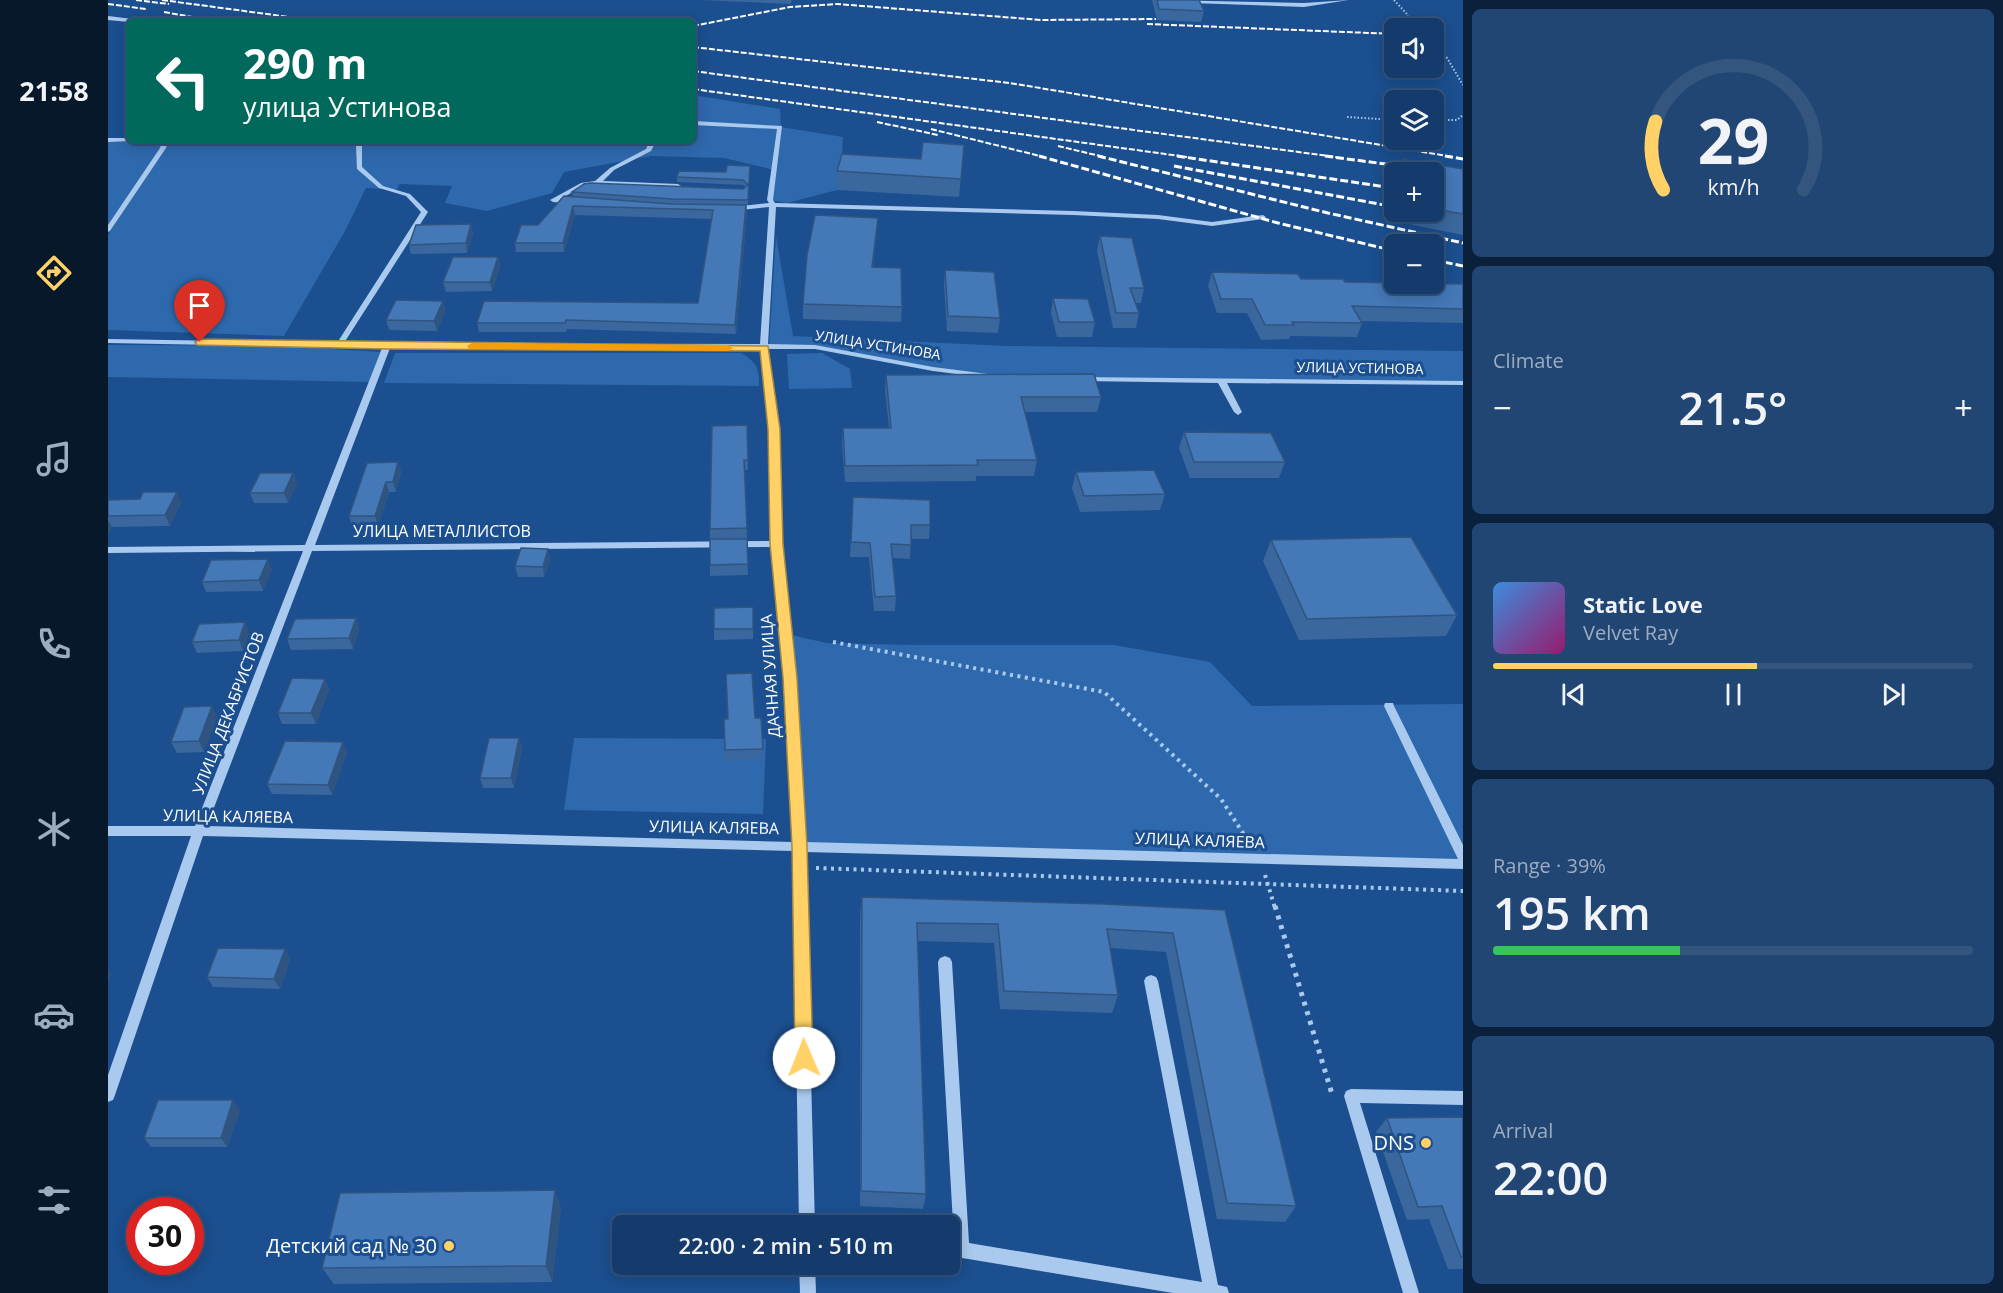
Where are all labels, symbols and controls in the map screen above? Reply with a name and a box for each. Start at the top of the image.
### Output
map controls [1384,18,1444,294]
button: sound [1384,18,1444,78]
text: 290 m [243,34,367,91]
icon: left [144,42,222,120]
text: 21:58 [19,72,89,109]
text: улица Устинова [243,88,451,125]
button: layers [1384,90,1444,150]
text: 29 [1697,97,1769,182]
button: + [1384,162,1444,222]
text: km/h [1707,172,1759,201]
button: − [1384,234,1444,294]
icon: directions [33,252,75,294]
pin [174,280,225,342]
icon: arrive [183,289,216,322]
street label: УЛИЦА УСТИНОВА [814,325,942,364]
text: Climate [1493,347,1564,374]
street label: УЛИЦА УСТИНОВА [1296,357,1424,378]
text: 21.5° [1679,377,1787,438]
text: − [1493,385,1512,430]
text: + [1954,385,1973,430]
icon: music [33,438,75,480]
street label: УЛИЦА МЕТАЛЛИСТОВ [353,520,531,542]
text: Static Love [1583,589,1703,619]
street label: ДАЧНАЯ УЛИЦА [755,613,785,738]
text: Velvet Ray [1583,619,1678,646]
icon: phone [33,623,75,665]
street label: УЛИЦА ДЕКАБРИСТОВ [187,629,269,797]
icon: previous [1557,678,1590,711]
icon: pause [1717,678,1750,711]
icon: next [1877,678,1910,711]
street label: УЛИЦА КАЛЯЕВА [163,804,294,828]
icon: climate [33,808,75,850]
street label: УЛИЦА КАЛЯЕВА [649,815,780,839]
street label: УЛИЦА КАЛЯЕВА [1135,827,1266,853]
text: Range · 39% [1493,852,1606,879]
text: 195 km [1493,882,1651,943]
icon: car [33,994,75,1036]
position arrow [772,1026,836,1090]
text: Arrival [1493,1117,1553,1144]
place label: DNS [1373,1129,1414,1156]
marker: DNS [1419,1136,1433,1150]
text: 22:00 [1493,1147,1608,1208]
icon: filters [33,1179,75,1221]
speed limit sign: 30 [126,1197,204,1275]
text: 22:00 · 2 min · 510 m [678,1230,894,1260]
place label: Детский сад № 30 [266,1232,437,1259]
marker: Детский сад № 30 [442,1239,456,1253]

